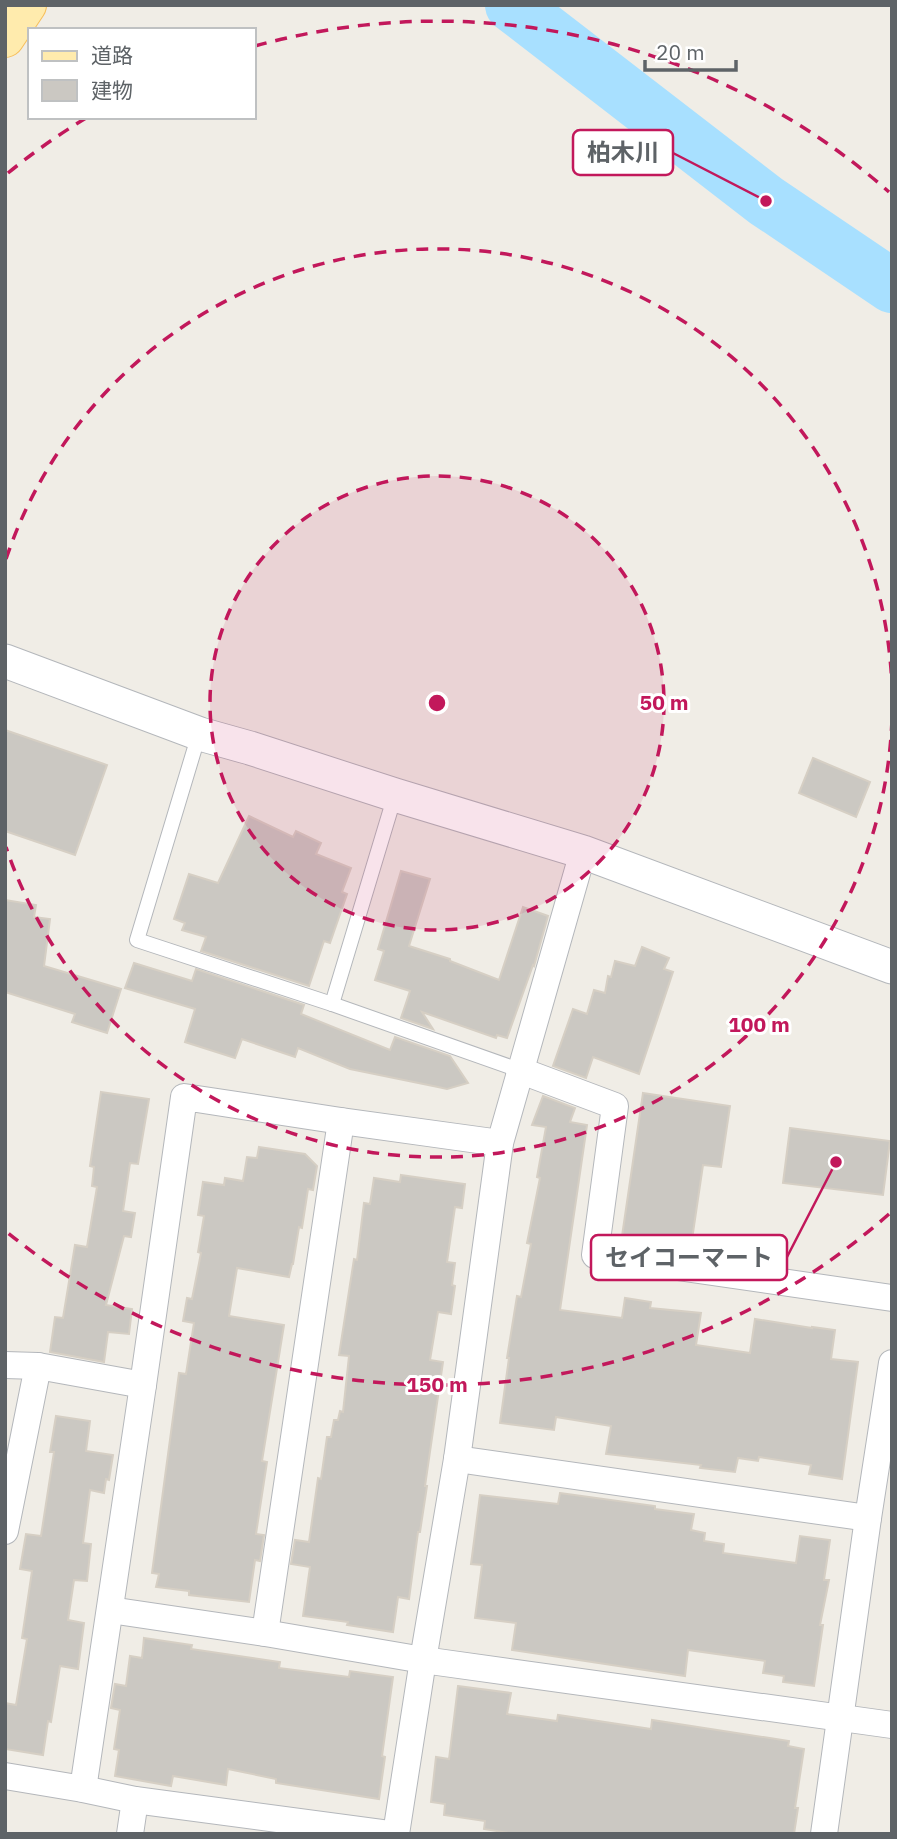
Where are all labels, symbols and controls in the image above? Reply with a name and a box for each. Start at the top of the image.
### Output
legend [28,28,256,119]
scale bar [645,28,736,72]
text: 20 m [656,38,705,66]
text: 道路 [91,41,133,69]
text: 建物 [91,76,133,104]
callout: 柏木川 [573,130,673,175]
text: 柏木川 [587,136,659,168]
text: 50 m [640,688,688,716]
centre of rings [425,691,449,715]
text: 100 m [728,1010,790,1038]
callout: セイコーマート [591,1235,787,1280]
text: セイコーマート [605,1241,773,1273]
text: 150 m [406,1370,468,1398]

